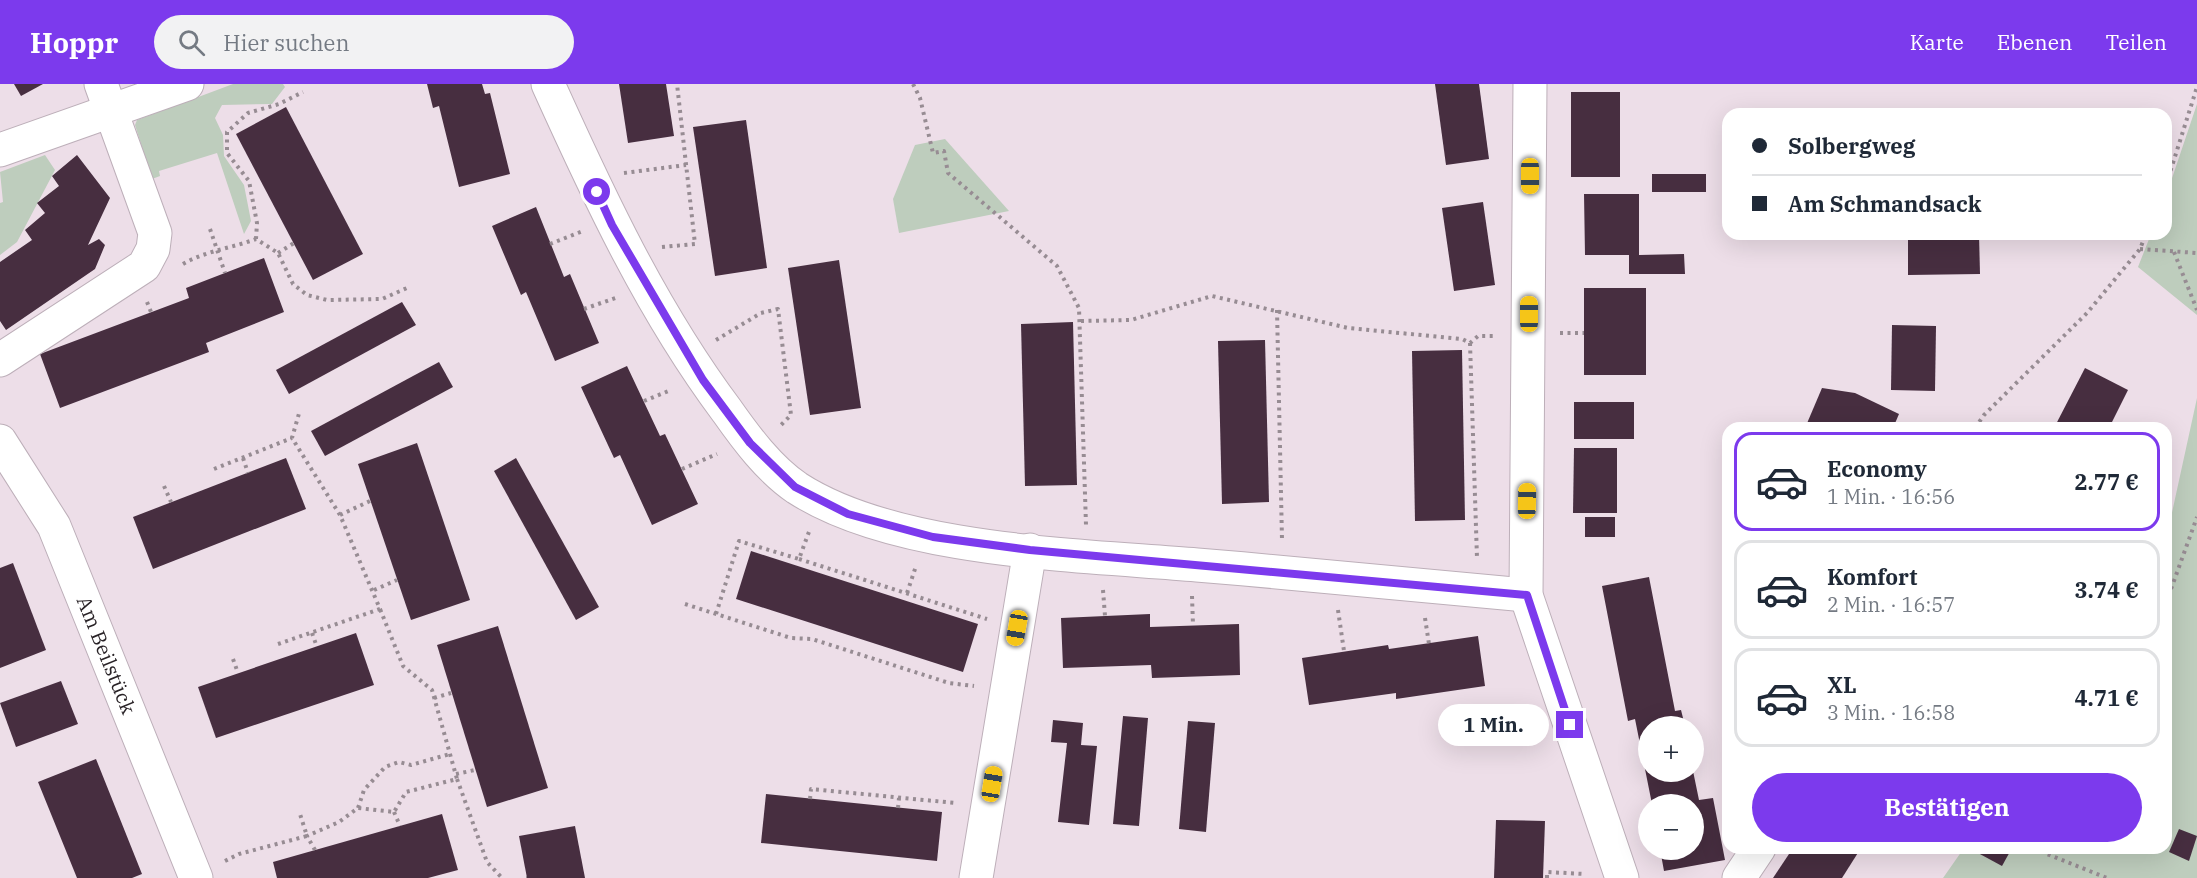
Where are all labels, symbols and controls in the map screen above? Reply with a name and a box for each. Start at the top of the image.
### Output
search box [154,15,574,69]
text: Hoppr [30,24,118,61]
icon: search [175,26,208,59]
text: Hier suchen [223,28,349,57]
text: Karte [1910,28,1964,56]
text: Ebenen [1997,28,2072,56]
text: Teilen [2105,28,2167,56]
text: Solbergweg [1788,131,1915,160]
car [1521,158,1539,194]
route start [583,178,610,205]
text: Am Schmandsack [1788,189,1981,218]
car [1520,296,1538,332]
text: Economy [1827,454,1927,483]
icon: car [1755,455,1809,509]
text: 2.77 € [2074,467,2139,496]
car [1518,483,1536,519]
text: 1 Min. · 16:56 [1827,483,1955,510]
text: Komfort [1827,562,1917,591]
icon: car [1755,563,1809,617]
text: 3.74 € [2074,575,2139,604]
text: 2 Min. · 16:57 [1827,591,1955,618]
street label: Am Beilstück [71,592,143,718]
car [1005,609,1029,647]
text: XL [1827,670,1857,699]
icon: car [1755,671,1809,725]
text: 4.71 € [2074,683,2139,712]
text: 3 Min. · 16:58 [1827,699,1955,726]
callout: 1 Min. [1438,704,1549,746]
text: 1 Min. [1463,711,1524,738]
route end [1556,711,1583,738]
map controls [1638,716,1704,860]
button: + [1638,716,1704,782]
car [980,765,1004,803]
button: Bestätigen [1752,773,2142,842]
button: − [1638,794,1704,860]

